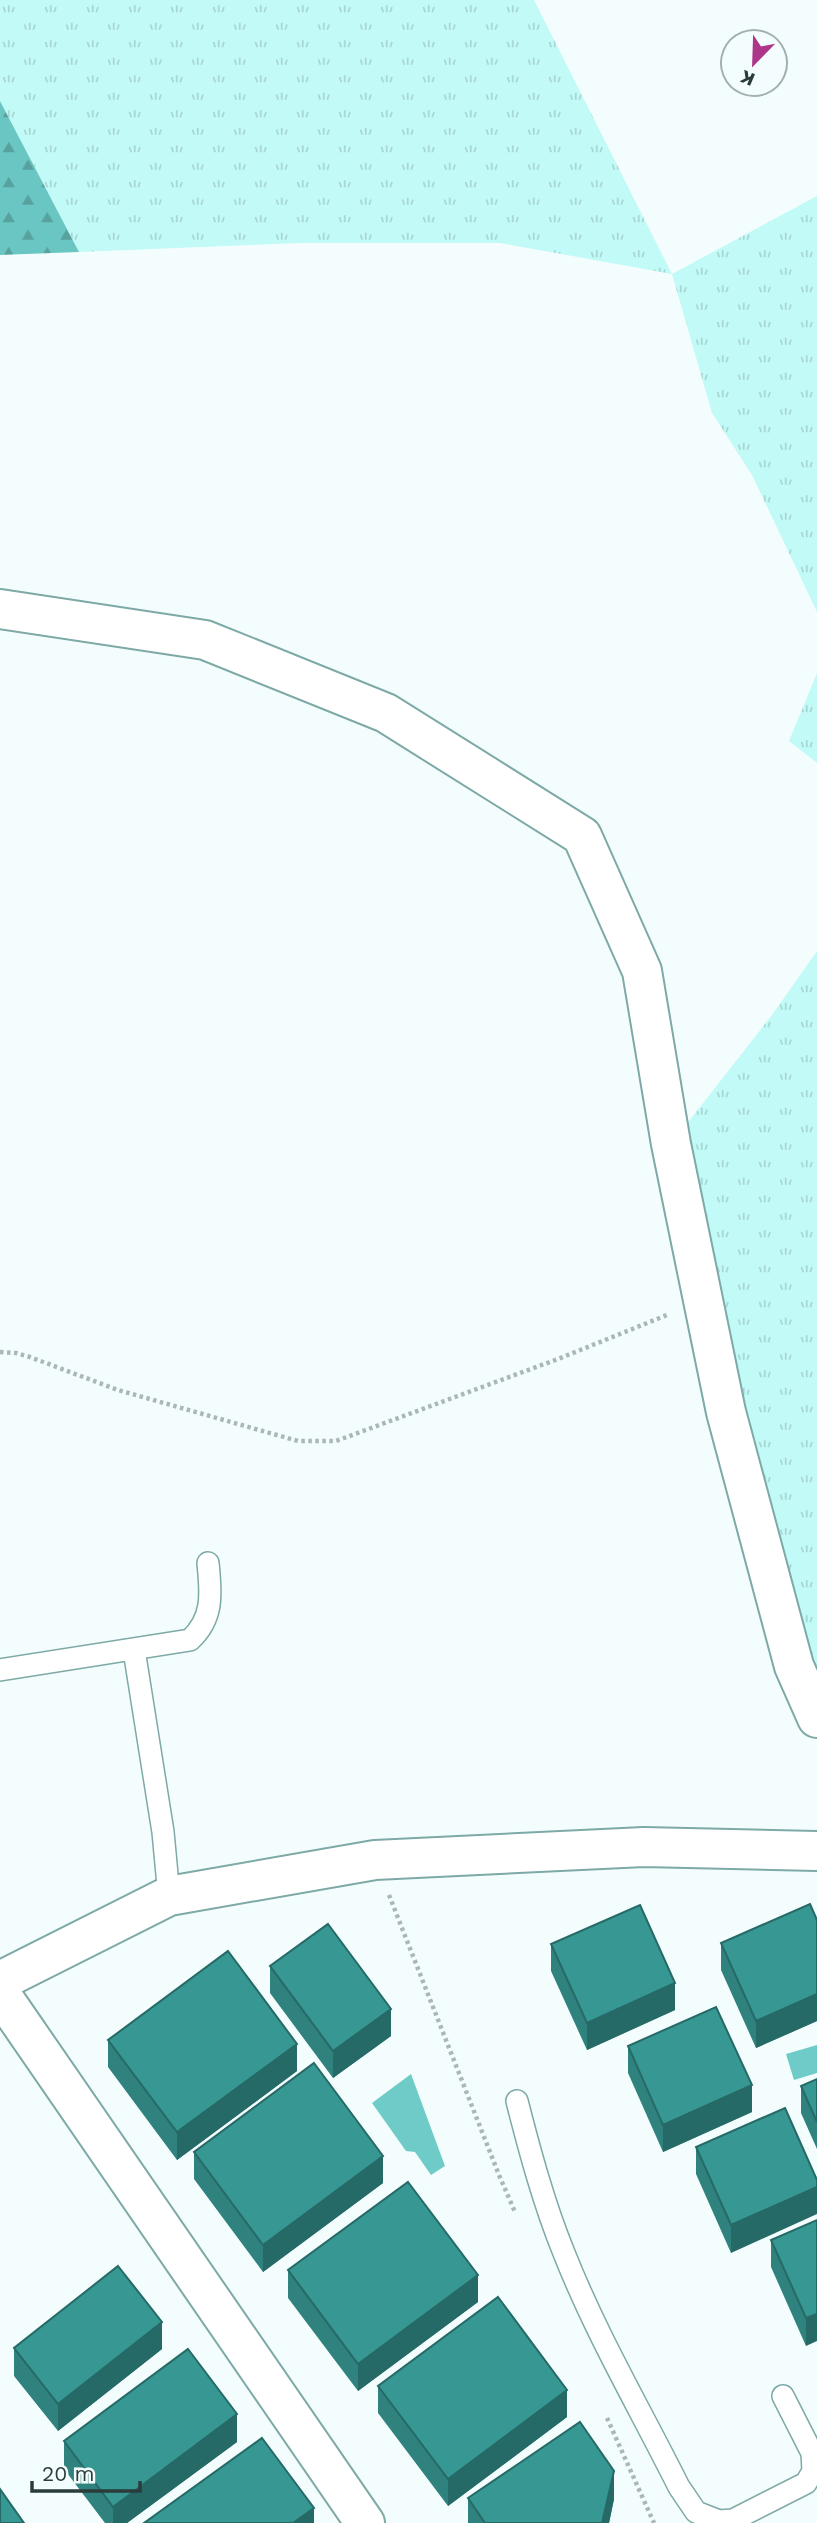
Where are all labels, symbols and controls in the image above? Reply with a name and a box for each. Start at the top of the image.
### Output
north arrow [719,28,789,98]
text: K [737,65,758,91]
scale bar [32,2450,140,2494]
text: 20 m [42,2461,94,2486]

